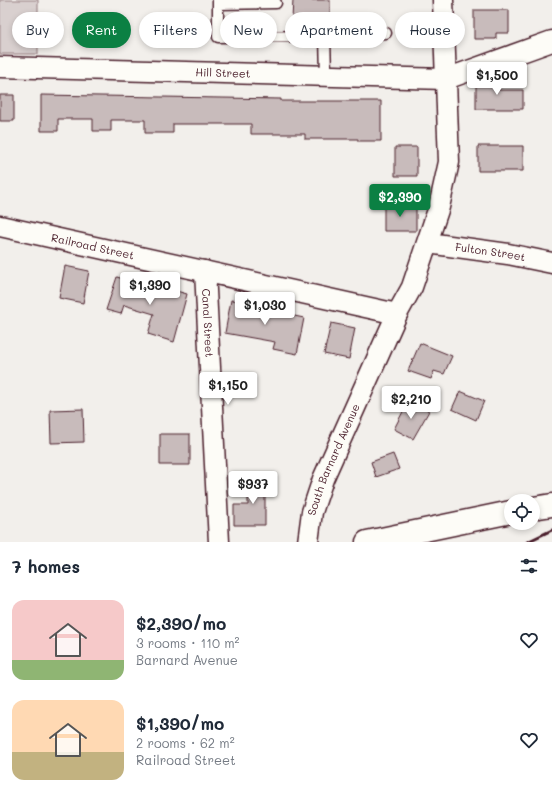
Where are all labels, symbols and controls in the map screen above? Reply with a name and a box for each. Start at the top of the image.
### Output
chip: Buy [12,12,64,48]
chip: Rent [72,12,131,48]
chip: Filters [139,12,212,48]
chip: New [220,12,277,48]
chip: Apartment [285,12,387,48]
chip: House [395,12,465,48]
pin: $1,500 [464,62,530,96]
street label: Hill Street [195,64,251,81]
text: $1,500 [476,66,518,83]
pin: $2,390 [367,184,433,218]
text: $2,390 [378,188,422,205]
street label: Railroad Street [50,230,136,263]
street label: Fulton Street [454,239,527,264]
pin: $1,390 [117,272,183,306]
text: $1,390 [129,276,171,293]
street label: Canal Street [199,288,217,358]
pin: $1,030 [232,292,298,326]
text: $1,030 [244,296,286,313]
pin: $1,150 [195,372,261,406]
text: $1,150 [208,376,248,393]
pin: $2,210 [378,386,444,420]
text: $2,210 [391,390,431,407]
street label: South Barnard Avenue [304,401,363,516]
pin: $937 [229,471,277,505]
text: $937 [238,475,268,492]
map controls [504,494,540,530]
button: locate [504,494,540,530]
text: 7 homes [12,555,80,577]
icon: filters [518,555,540,577]
text: $2,390/mo [136,612,226,634]
icon: home [44,616,92,664]
icon: heart [518,629,540,651]
text: 3 rooms · 110 m² [136,634,239,651]
text: Barnard Avenue [136,651,238,668]
text: $1,390/mo [136,712,224,734]
icon: home [44,716,92,764]
icon: heart [518,729,540,751]
text: 2 rooms · 62 m² [136,734,235,751]
text: Railroad Street [136,751,236,768]

